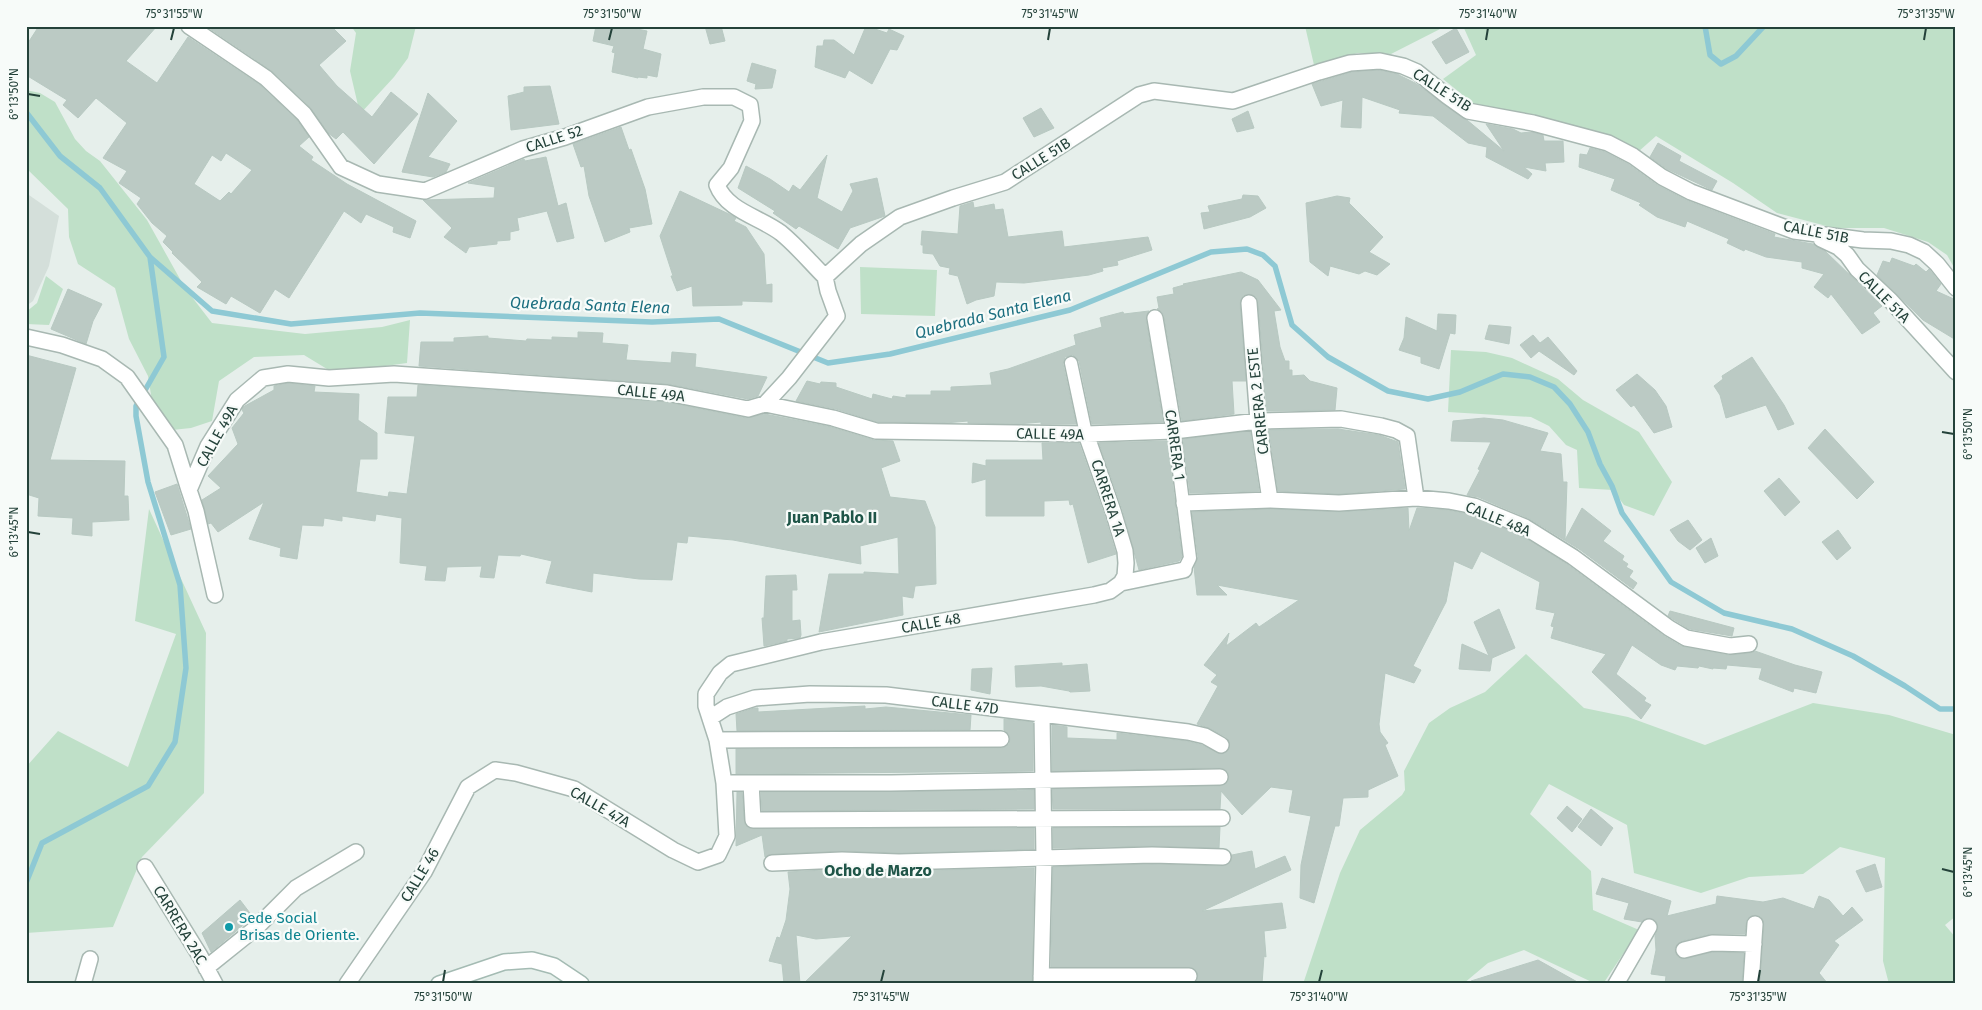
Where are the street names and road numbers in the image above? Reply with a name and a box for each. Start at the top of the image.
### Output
street label: CALLE 51B [1409,64,1475,116]
street label: CALLE 52 [523,121,585,157]
street label: CALLE 51B [1008,134,1074,184]
street label: CALLE 51B [1782,217,1850,247]
street label: CALLE 51A [1854,267,1914,327]
street label: CARRERA 2 ESTE [1243,346,1273,456]
street label: CALLE 49A [616,380,686,406]
street label: CALLE 49A [193,402,242,470]
street label: CARRERA 1 [1161,408,1189,482]
street label: CALLE 49A [1016,424,1085,444]
street label: CARRERA 1A [1087,457,1129,539]
street label: CALLE 48A [1463,498,1534,540]
street label: CALLE 48 [900,609,962,637]
street label: CALLE 47D [930,692,1000,718]
street label: CALLE 47A [567,783,634,832]
street label: CALLE 46 [397,845,443,905]
street label: CARRERA 2AC [149,882,211,968]

